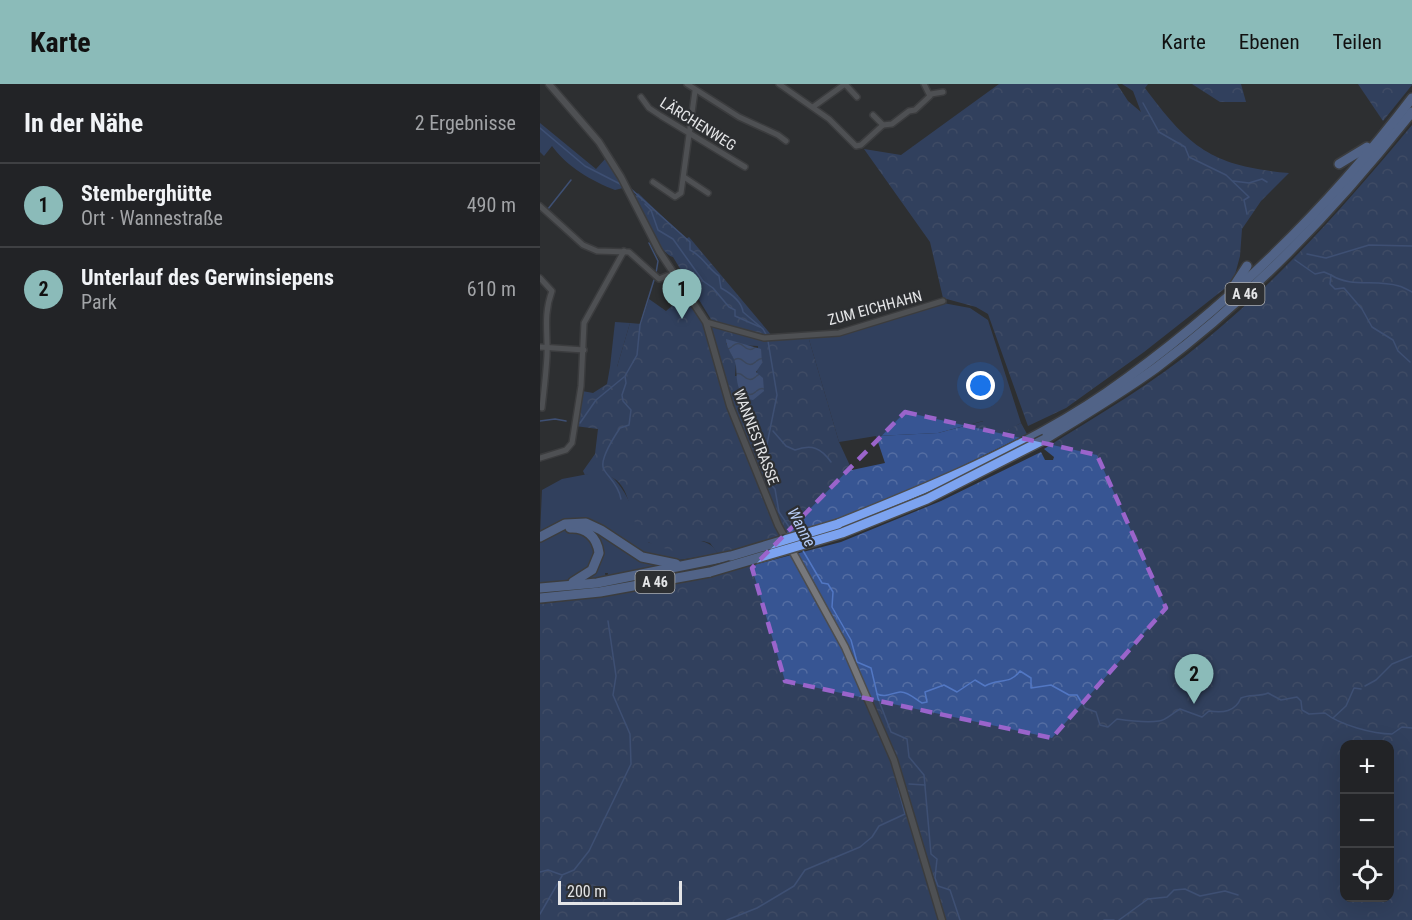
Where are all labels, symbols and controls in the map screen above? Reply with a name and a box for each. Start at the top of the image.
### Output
text: Karte [30,26,91,59]
text: Karte [1161,30,1206,54]
text: Ebenen [1239,30,1300,54]
text: Teilen [1333,30,1382,54]
street label: LÄRCHENWEG [657,94,739,154]
text: In der Nähe [24,108,143,138]
text: 2 Ergebnisse [415,111,516,135]
text: Stemberghütte [81,181,212,206]
text: 1 [38,193,49,217]
text: 490 m [467,193,516,217]
text: Ort · Wannestraße [81,206,223,230]
text: Unterlauf des Gerwinsiepens [81,265,334,290]
pin: 1 [662,270,702,319]
text: 2 [38,277,49,301]
text: 610 m [467,277,516,301]
road number: A 46 [1226,283,1264,305]
street label: ZUM EICHHAHN [826,287,924,329]
text: Park [81,290,117,314]
your location [966,371,995,400]
street label: WANNESTRASSE [729,387,783,487]
water label: Wanne [783,505,820,550]
road number: A 46 [636,571,674,593]
pin: 2 [1174,654,1214,704]
map controls [1340,740,1394,902]
button: + [1340,740,1394,794]
button: − [1340,794,1394,848]
button: locate [1340,848,1394,902]
scale bar [558,878,682,906]
text: 200 m [567,882,606,901]

